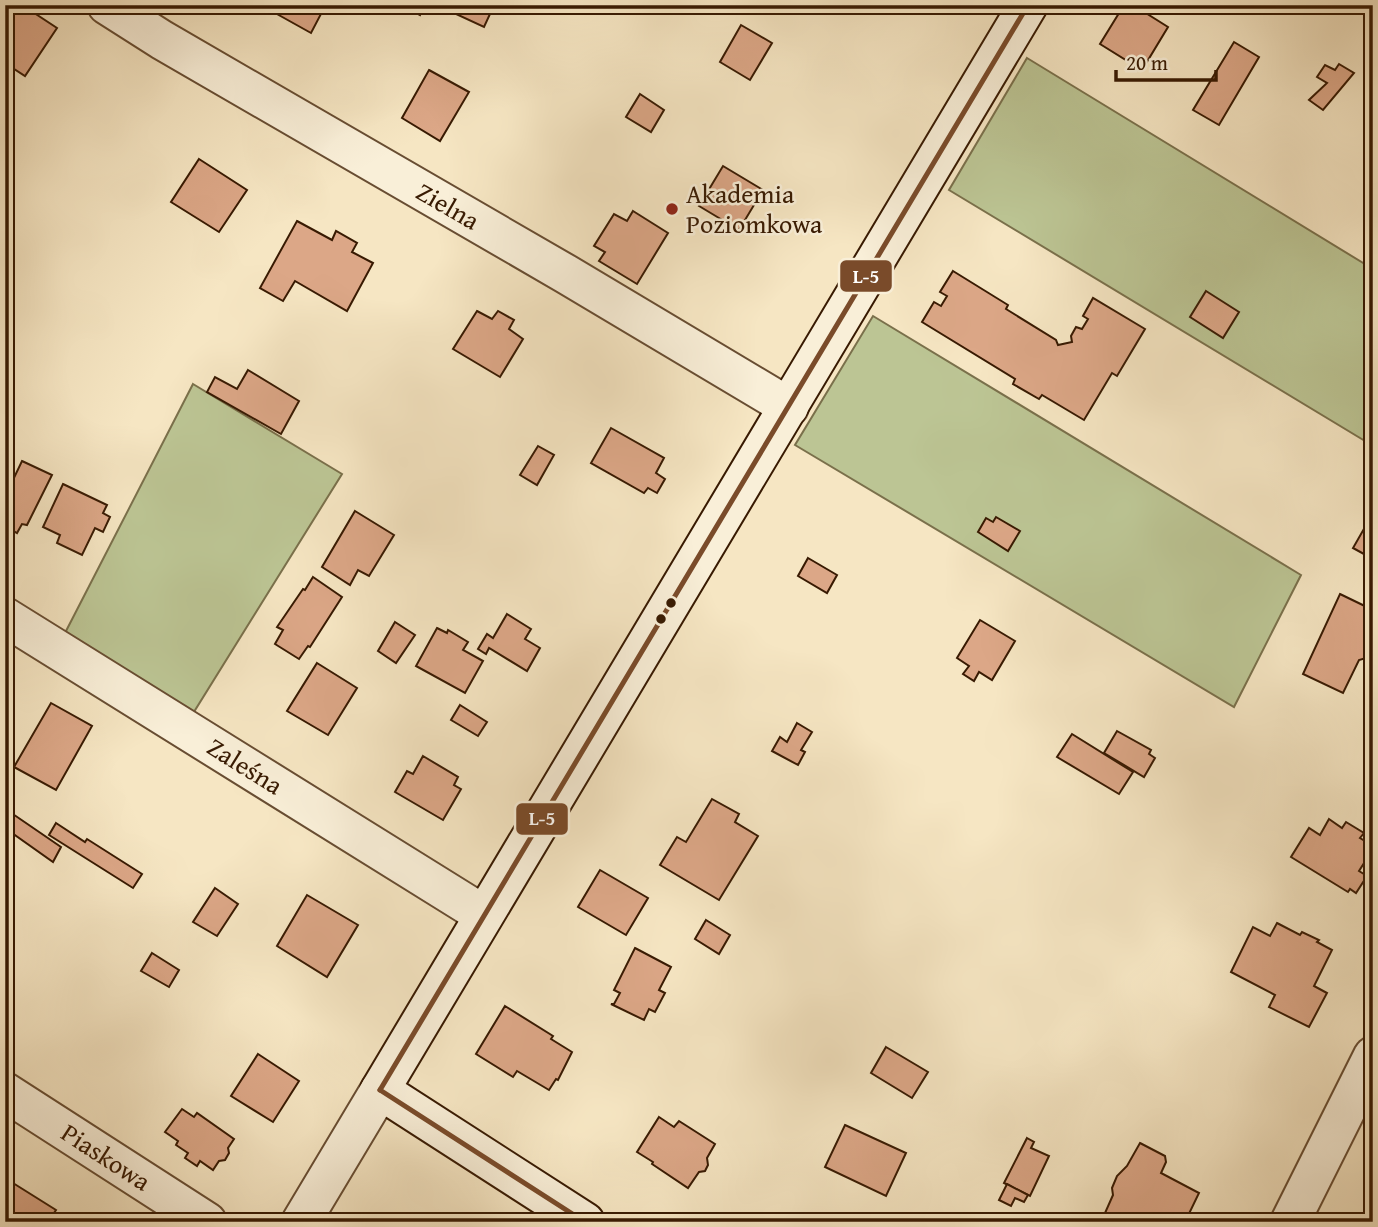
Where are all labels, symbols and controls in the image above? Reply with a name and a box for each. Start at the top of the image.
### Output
scale bar [1116,38,1215,82]
text: 20 m [1126,47,1168,78]
street label: Zielna [409,172,488,240]
place label: Akademia Poziomkowa [686,174,823,243]
marker: Akademia Poziomkowa [664,201,680,217]
line badge: L-5 [839,259,893,293]
text: L-5 [853,262,879,290]
unlabelled marker [664,596,678,610]
unlabelled marker [654,612,668,626]
street label: Zaleśna [200,727,291,804]
line badge: L-5 [515,802,569,836]
text: L-5 [529,804,555,832]
street label: Piaskowa [54,1113,159,1200]

